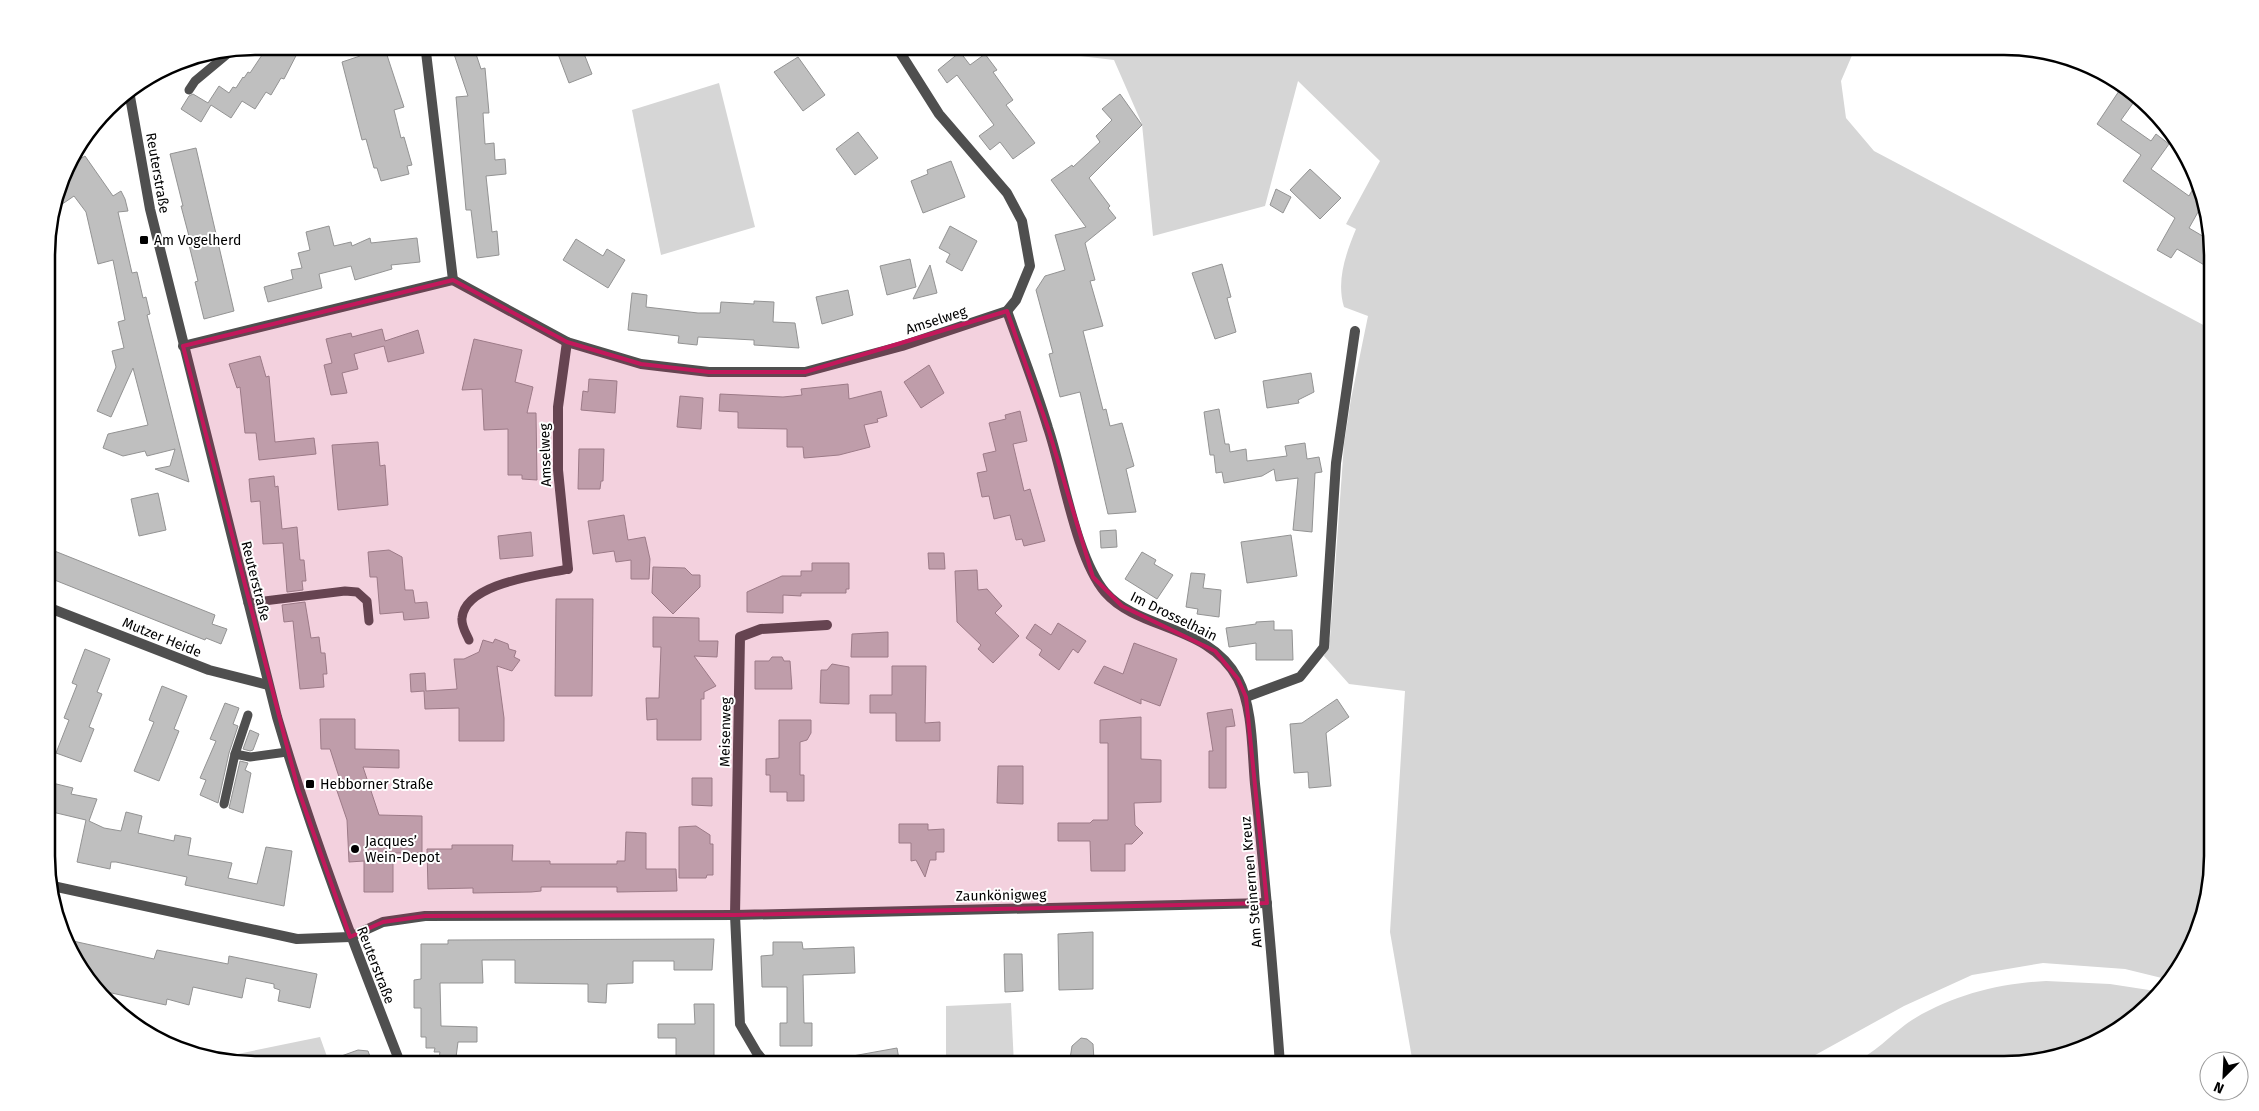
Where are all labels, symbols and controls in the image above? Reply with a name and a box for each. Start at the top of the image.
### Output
street label: Reuterstraße [142,131,173,215]
place label: Am Vogelherd [154,232,241,249]
marker: Am Vogelherd [138,234,150,246]
street label: Amselweg [903,302,970,338]
street label: Amselweg [536,422,555,487]
street label: Reuterstraße [237,539,274,623]
street label: Im Drosselhain [1128,588,1220,645]
street label: Mutzer Heide [120,614,204,661]
street label: Meisenweg [716,696,735,767]
place label: Hebborner Straße [320,776,433,793]
marker: Hebborner Straße [304,778,316,790]
street label: Am Steinernen Kreuz [1237,816,1266,948]
place label: Jacques’ Wein-Depot [365,833,441,866]
marker: Jacques’ Wein-Depot [349,843,361,855]
street label: Zaunkönigweg [956,886,1047,905]
street label: Reuterstraße [353,924,398,1006]
north arrow [2199,1051,2249,1101]
text: N [2211,1078,2227,1097]

